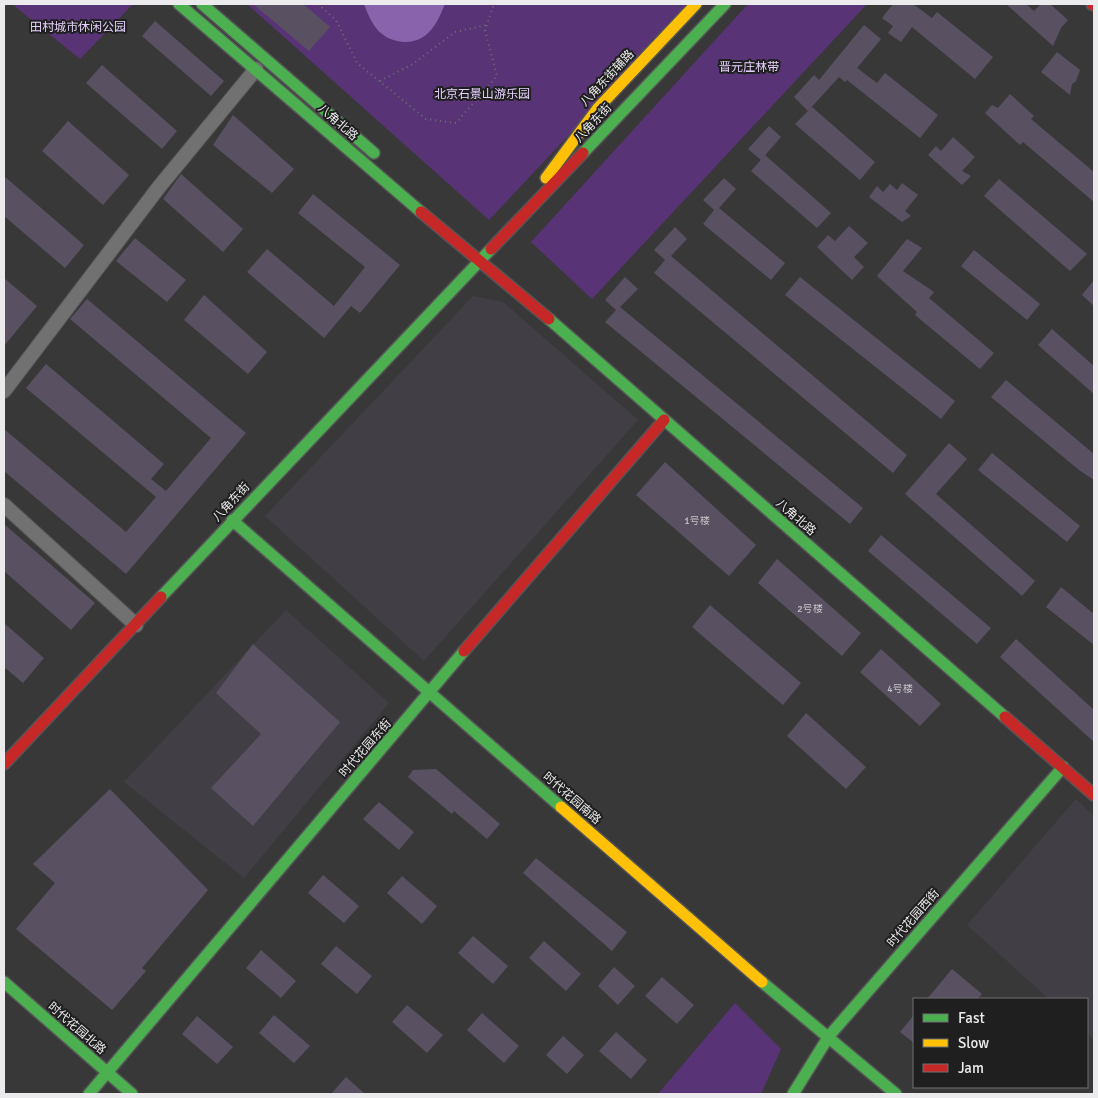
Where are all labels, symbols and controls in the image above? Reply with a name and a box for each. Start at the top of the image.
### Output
park label: 田村城市休闲公园 [30,20,126,35]
street label: 八角东街辅路 [577,47,637,110]
park label: 晋元庄林带 [719,60,779,75]
park label: 北京石景山游乐园 [434,87,530,102]
street label: 八角北路 [315,101,361,144]
street label: 八角东街 [572,101,615,146]
street label: 八角东街 [210,480,253,525]
street label: 八角北路 [773,496,819,539]
house number: 1号楼 [684,515,710,527]
house number: 2号楼 [797,603,823,615]
house number: 4号楼 [887,683,913,695]
street label: 时代花园东街 [336,716,395,780]
street label: 时代花园南路 [540,769,604,828]
street label: 时代花园西街 [884,886,943,950]
legend [913,998,1088,1088]
street label: 时代花园北路 [45,999,109,1058]
text: Fast [958,1009,985,1027]
text: Slow [958,1034,989,1052]
text: Jam [958,1059,984,1077]

